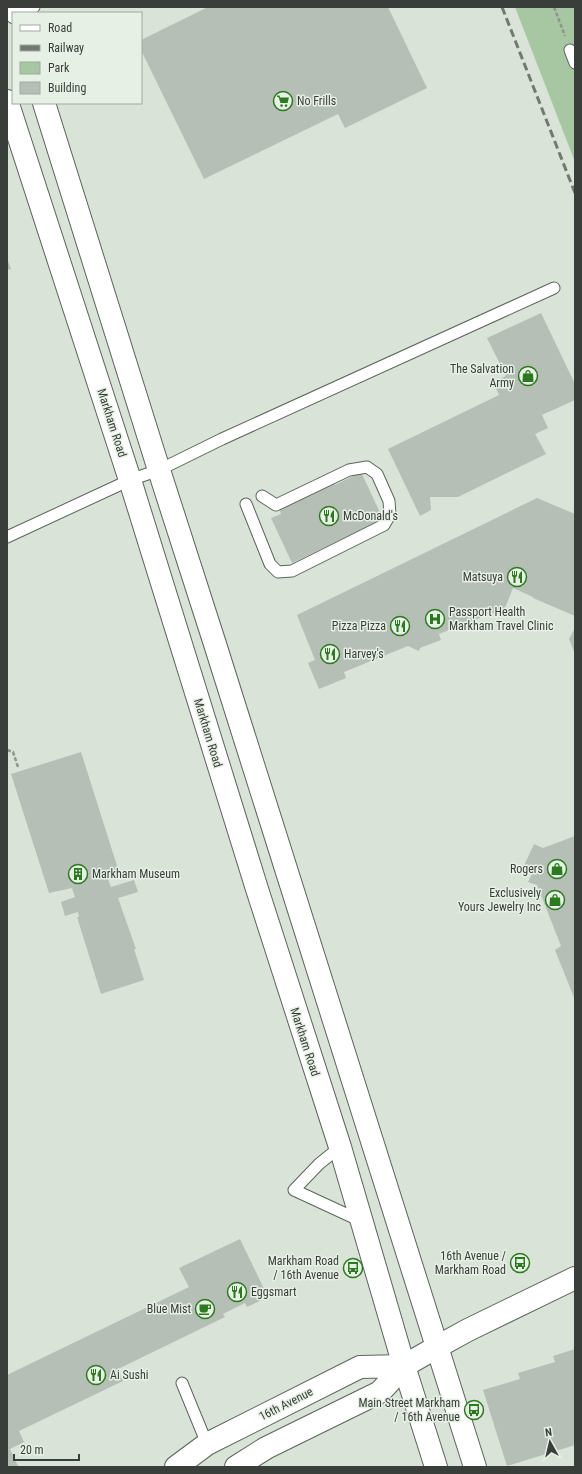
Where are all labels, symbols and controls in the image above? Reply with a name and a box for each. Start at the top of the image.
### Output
legend [12,12,142,104]
text: Road [48,21,72,35]
text: Railway [48,41,84,55]
text: Park [48,61,70,75]
text: Building [48,81,86,95]
supermarket icon: No Frills [272,90,294,112]
place label: No Frills [297,94,336,108]
place label: The Salvation Army [450,362,514,390]
shop icon: The Salvation Army [517,365,539,387]
street label: Markham Road [94,387,130,459]
restaurant icon: McDonald's [318,505,340,527]
place label: McDonald's [343,509,398,523]
restaurant icon: Matsuya [506,566,528,588]
place label: Matsuya [463,570,503,584]
place label: Passport Health Markham Travel Clinic [449,605,554,633]
hospital icon: Passport Health Markham Travel Clinic [424,608,446,630]
restaurant icon: Pizza Pizza [389,615,411,637]
place label: Pizza Pizza [332,619,386,633]
restaurant icon: Harvey's [319,643,341,665]
place label: Harvey's [344,647,384,661]
street label: Markham Road [191,697,225,769]
shop icon: Rogers [546,858,568,880]
place label: Rogers [510,862,543,876]
building icon: Markham Museum [67,863,89,885]
place label: Markham Museum [92,867,180,881]
place label: Exclusively Yours Jewelry Inc [458,886,541,914]
shop icon: Exclusively Yours Jewelry Inc [544,889,566,911]
street label: Markham Road [287,1006,323,1078]
place label: 16th Avenue / Markham Road [435,1249,507,1277]
bus stop icon: 16th Avenue / Markham Road [509,1252,531,1274]
place label: Markham Road / 16th Avenue [268,1254,339,1282]
bus stop icon: Markham Road / 16th Avenue [342,1257,364,1279]
restaurant icon: Eggsmart [226,1281,248,1303]
place label: Eggsmart [251,1285,297,1299]
cafe icon: Blue Mist [194,1298,216,1320]
place label: Blue Mist [147,1302,191,1316]
restaurant icon: Ai Sushi [85,1364,107,1386]
place label: Ai Sushi [110,1368,148,1382]
street label: 16th Avenue [257,1384,316,1424]
place label: Main Street Markham / 16th Avenue [359,1396,460,1424]
bus stop icon: Main Street Markham / 16th Avenue [463,1399,485,1421]
north arrow [530,1422,570,1462]
text: N [544,1426,553,1439]
scale bar [14,1436,79,1462]
text: 20 m [20,1443,44,1457]

